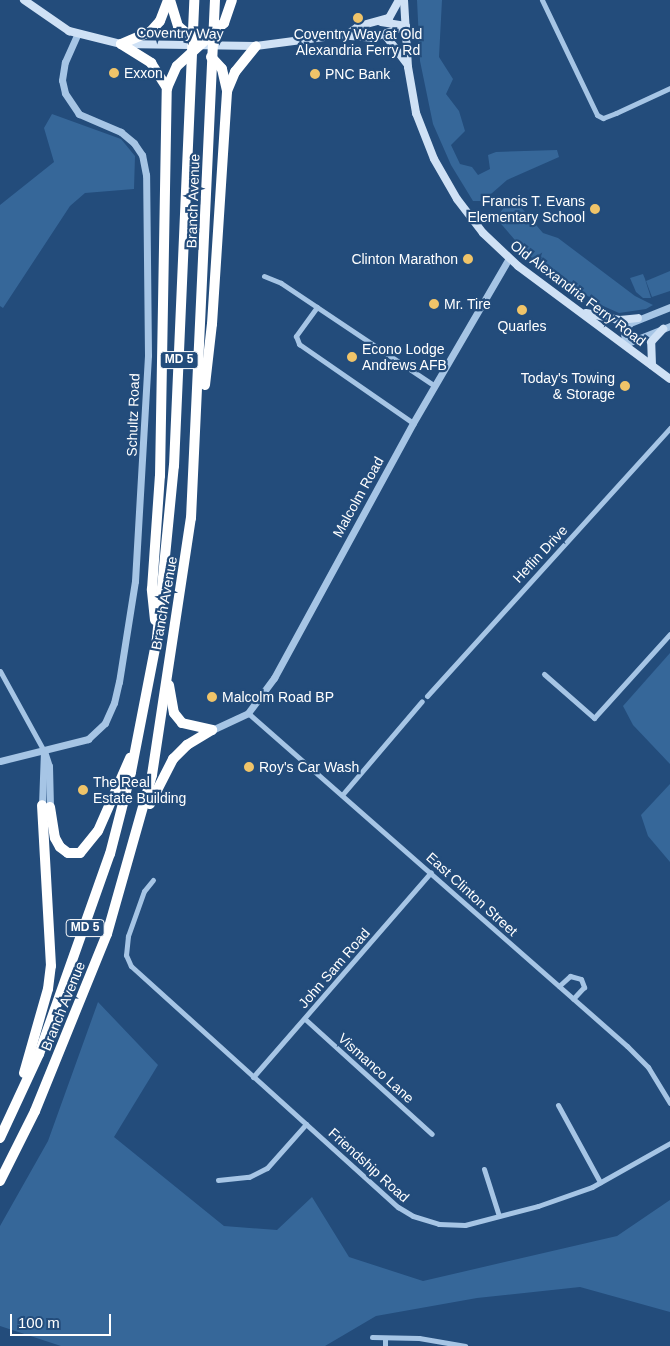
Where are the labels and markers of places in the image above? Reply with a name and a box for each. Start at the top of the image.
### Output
marker: Coventry Way at Old Alexandria Ferry Rd [352,12,364,24]
place label: Coventry Way at Old Alexandria Ferry Rd [294,26,422,58]
place label: Exxon [124,65,163,81]
place label: PNC Bank [325,66,390,82]
marker: Exxon [108,67,120,79]
marker: PNC Bank [309,68,321,80]
place label: Francis T. Evans Elementary School [467,193,585,226]
marker: Francis T. Evans Elementary School [589,203,601,215]
place label: Clinton Marathon [351,251,458,267]
marker: Clinton Marathon [462,253,474,265]
place label: Mr. Tire [444,296,491,312]
marker: Mr. Tire [428,298,440,310]
marker: Quarles [516,304,528,316]
place label: Quarles [497,318,547,334]
place label: Econo Lodge Andrews AFB [362,341,448,374]
marker: Econo Lodge Andrews AFB [346,351,358,363]
place label: Today's Towing & Storage [520,370,615,402]
marker: Today's Towing & Storage [619,380,631,392]
place label: Malcolm Road BP [222,689,334,705]
marker: Malcolm Road BP [206,691,218,703]
place label: Roy's Car Wash [259,759,359,775]
marker: Roy's Car Wash [243,761,255,773]
place label: The Real Estate Building [93,774,186,806]
marker: The Real Estate Building [77,784,89,796]

